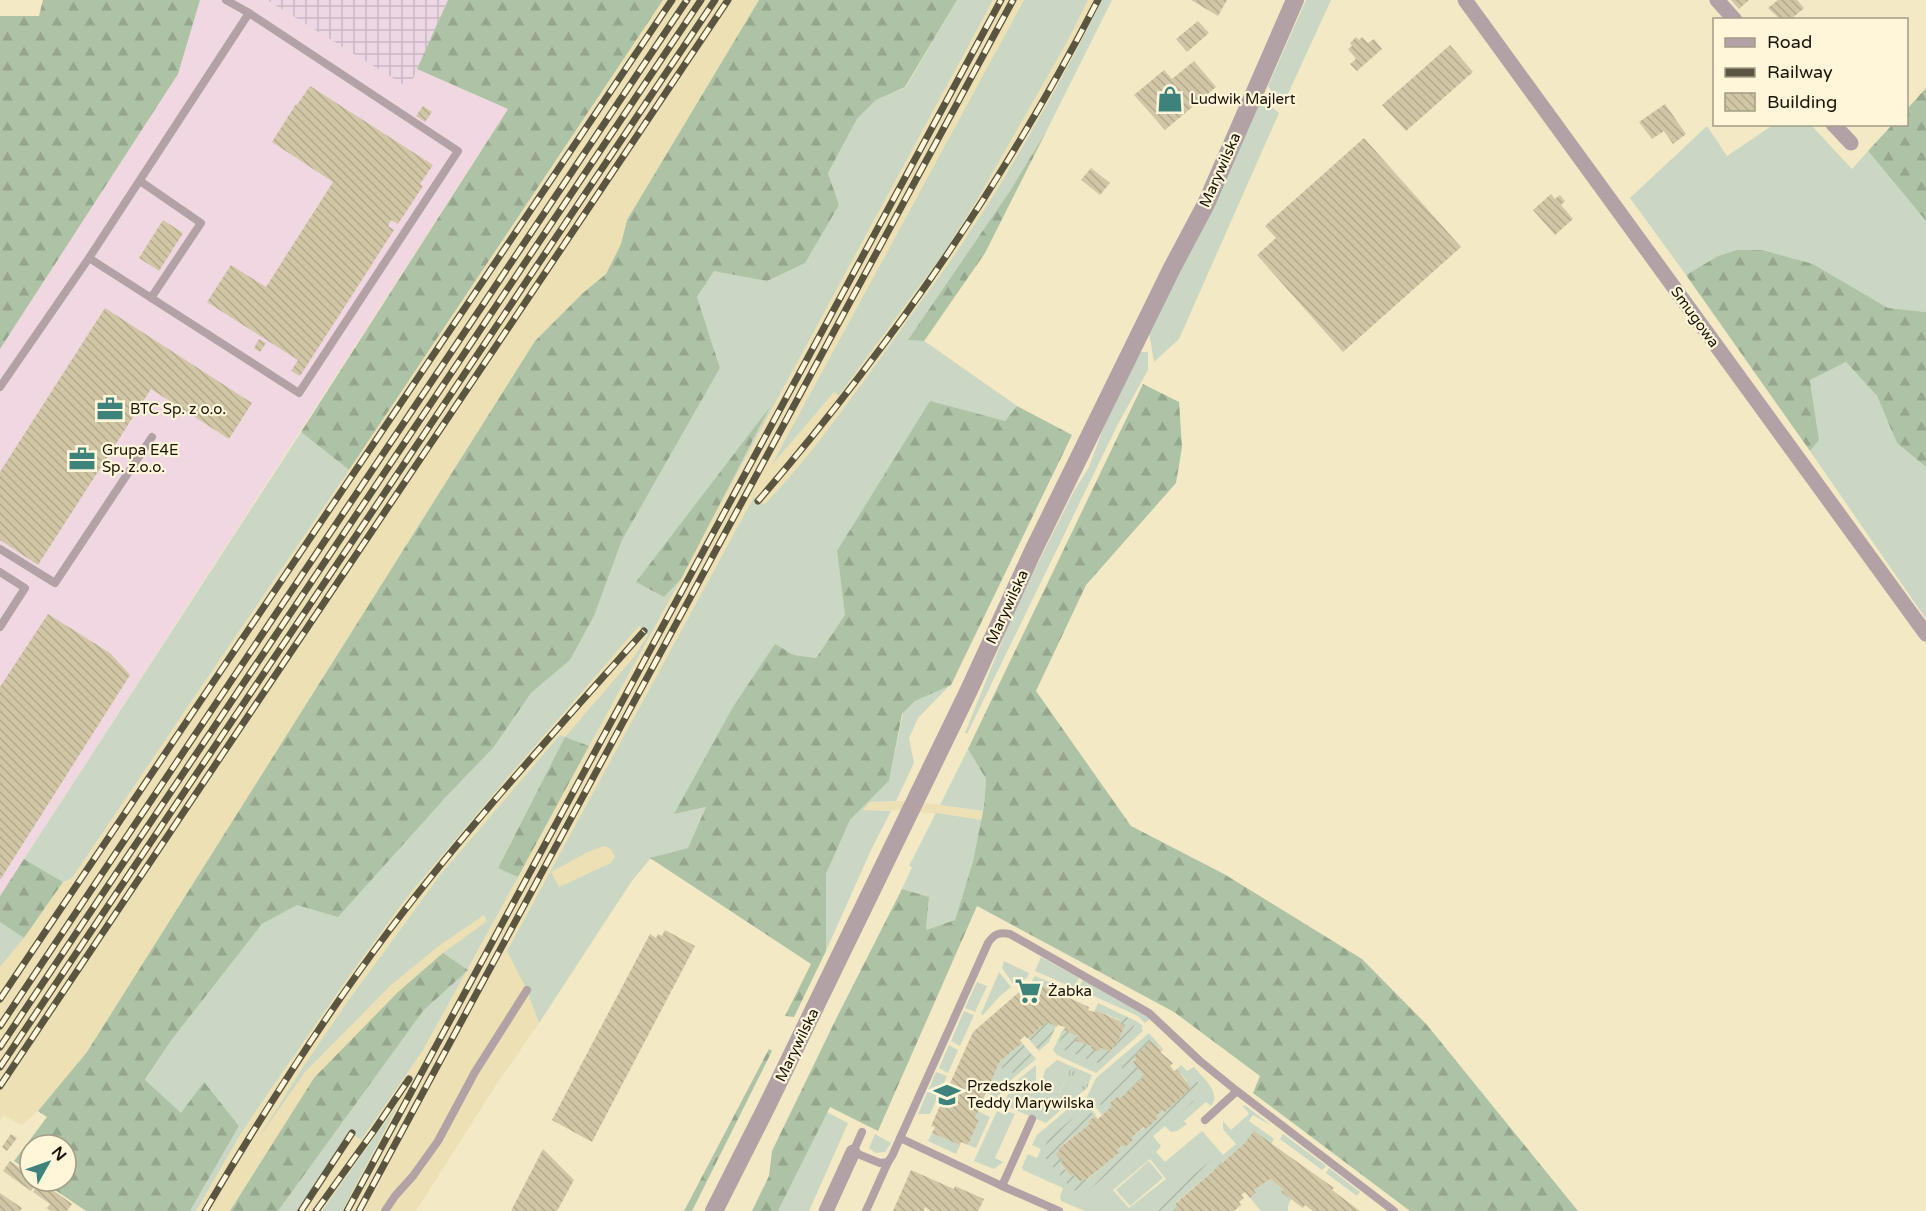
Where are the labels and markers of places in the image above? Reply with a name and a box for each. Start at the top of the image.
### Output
shop icon: Ludwik Majlert [1155,84,1185,114]
place label: Ludwik Majlert [1190,90,1296,108]
office icon: BTC Sp. z o.o. [95,394,125,424]
place label: BTC Sp. z o.o. [130,400,226,418]
place label: Grupa E4E Sp. z.o.o. [102,441,179,476]
office icon: Grupa E4E Sp. z.o.o. [67,444,97,474]
supermarket icon: Żabka [1013,976,1043,1006]
place label: Żabka [1048,982,1092,1000]
place label: Przedszkole Teddy Marywilska [967,1077,1094,1112]
school or university icon: Przedszkole Teddy Marywilska [932,1080,962,1110]

